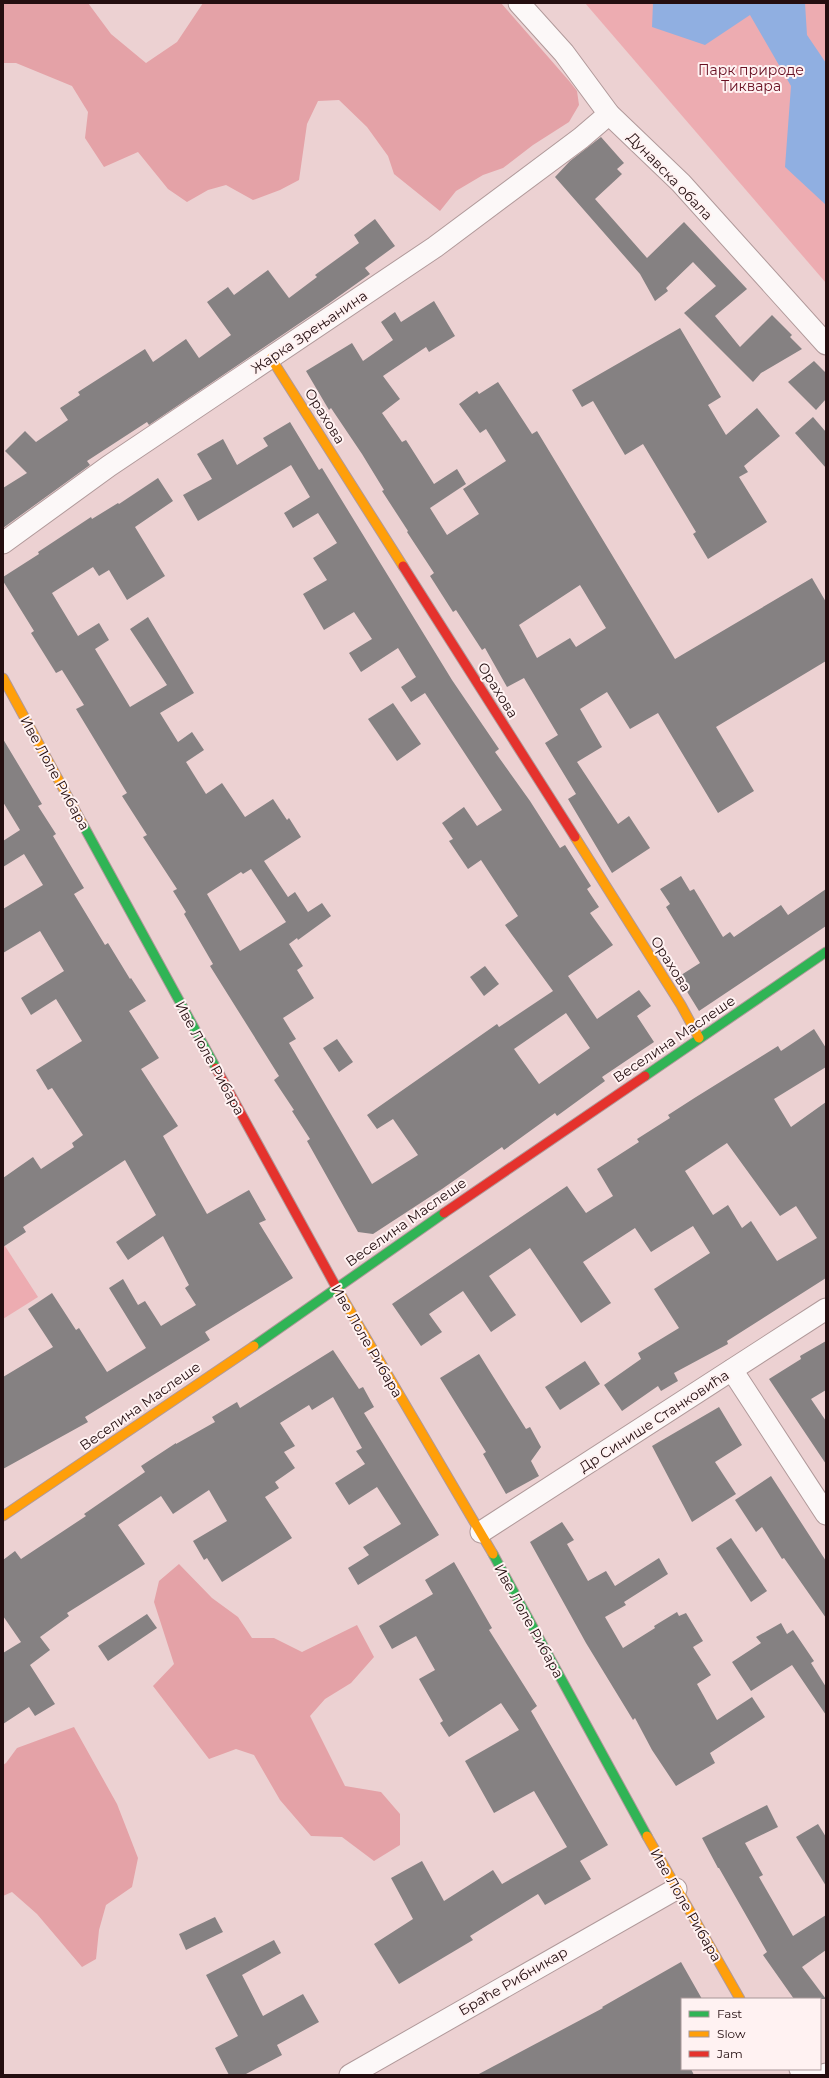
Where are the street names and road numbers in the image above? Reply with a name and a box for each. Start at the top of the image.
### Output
street label: Дунавска обала [623,128,717,224]
street label: Жарка Зрењанина [247,286,371,378]
street label: Орахова [301,385,349,447]
street label: Орахова [474,659,522,721]
street label: Иве Лоле Рибара [16,713,94,833]
street label: Орахова [647,933,695,995]
street label: Веселина Маслеше [609,991,739,1087]
street label: Иве Лоле Рибара [171,998,249,1118]
street label: Веселина Маслеше [342,1173,470,1271]
street label: Иве Лоле Рибара [327,1281,407,1401]
street label: Веселина Маслеше [76,1357,204,1455]
street label: Др Синише Станковића [576,1366,732,1476]
street label: Иве Лоле Рибара [490,1561,568,1681]
street label: Иве Лоле Рибара [646,1845,726,1965]
street label: Браће Рибникар [455,1942,571,2020]

